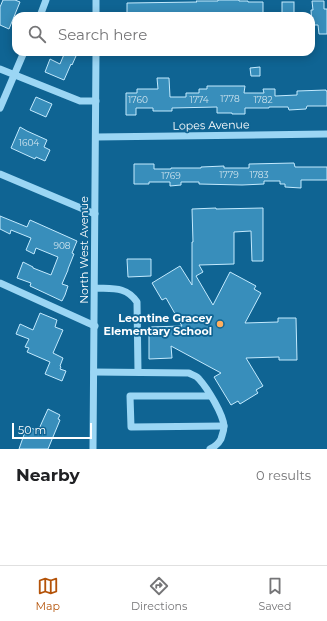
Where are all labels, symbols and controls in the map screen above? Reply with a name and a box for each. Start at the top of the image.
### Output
search box [12,12,315,56]
icon: search [26,23,48,45]
text: Search here [58,25,147,44]
house number: 1778 [220,93,240,104]
house number: 1760 [128,94,148,105]
house number: 1774 [189,94,209,105]
house number: 1782 [253,94,273,105]
street label: Lopes Avenue [172,117,250,133]
house number: 1604 [19,137,39,148]
house number: 1779 [219,169,239,180]
house number: 1783 [249,169,269,180]
house number: 1769 [161,170,181,181]
street label: North West Avenue [77,196,91,304]
house number: 908 [53,240,71,251]
place label: Leontine Gracey Elementary School [104,311,212,338]
marker: Leontine Gracey Elementary School [215,319,225,329]
scale bar [12,421,92,440]
text: 50 m [18,423,46,437]
text: Nearby [16,465,80,485]
text: 0 results [256,467,311,483]
tab: Map [36,575,60,613]
tab: Directions [131,575,187,613]
tab: Saved [258,575,291,613]

